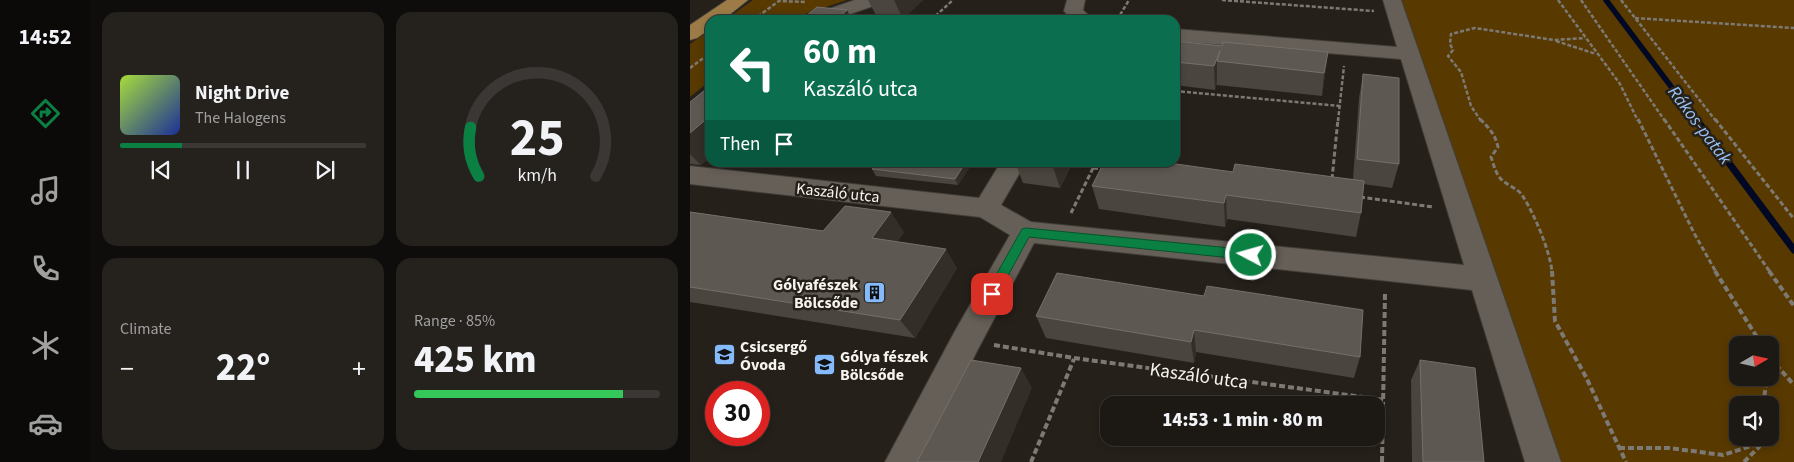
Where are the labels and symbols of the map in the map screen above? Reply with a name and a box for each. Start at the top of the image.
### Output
water label: Rákos-patak [1662,81,1738,170]
street label: Kaszáló utca [795,178,881,208]
position arrow [1224,228,1276,280]
pin [971,273,1013,315]
place label: Gólyafészek Bölcsőde [773,274,858,314]
building icon: Gólyafészek Bölcsőde [862,281,886,305]
place label: Csicsergő Óvoda [740,336,807,376]
north arrow [1729,336,1779,386]
school or university icon: Csicsergő Óvoda [712,343,736,367]
place label: Gólya fészek Bölcsőde [840,346,928,386]
school or university icon: Gólya fészek Bölcsőde [812,353,836,377]
street label: Kaszáló utca [1148,356,1250,397]
speed limit sign: 30 [705,381,770,446]

